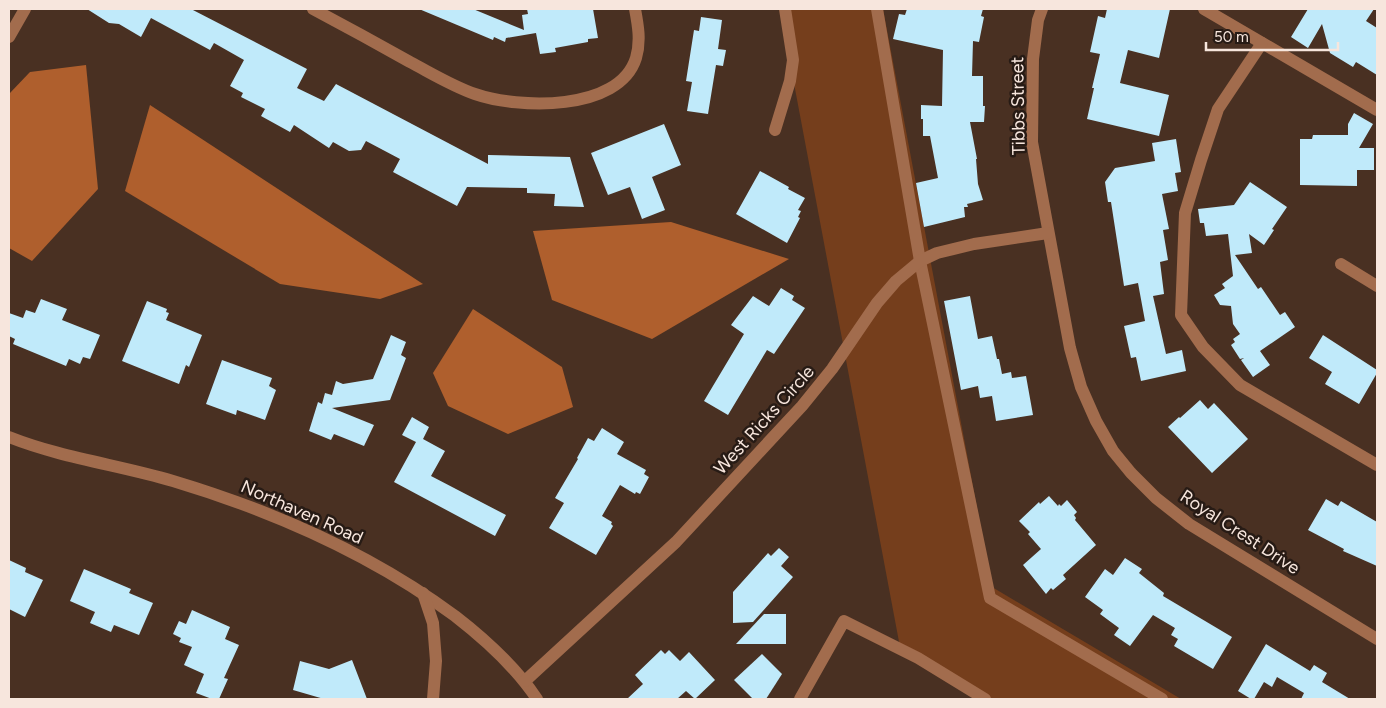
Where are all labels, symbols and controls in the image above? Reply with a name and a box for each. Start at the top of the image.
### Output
scale bar [1206,20,1338,52]
text: 50 m [1214,28,1249,46]
street label: Tibbs Street [1006,56,1030,155]
street label: West Ricks Circle [709,361,819,479]
street label: Northaven Road [238,475,366,549]
street label: Royal Crest Drive [1176,485,1304,579]

